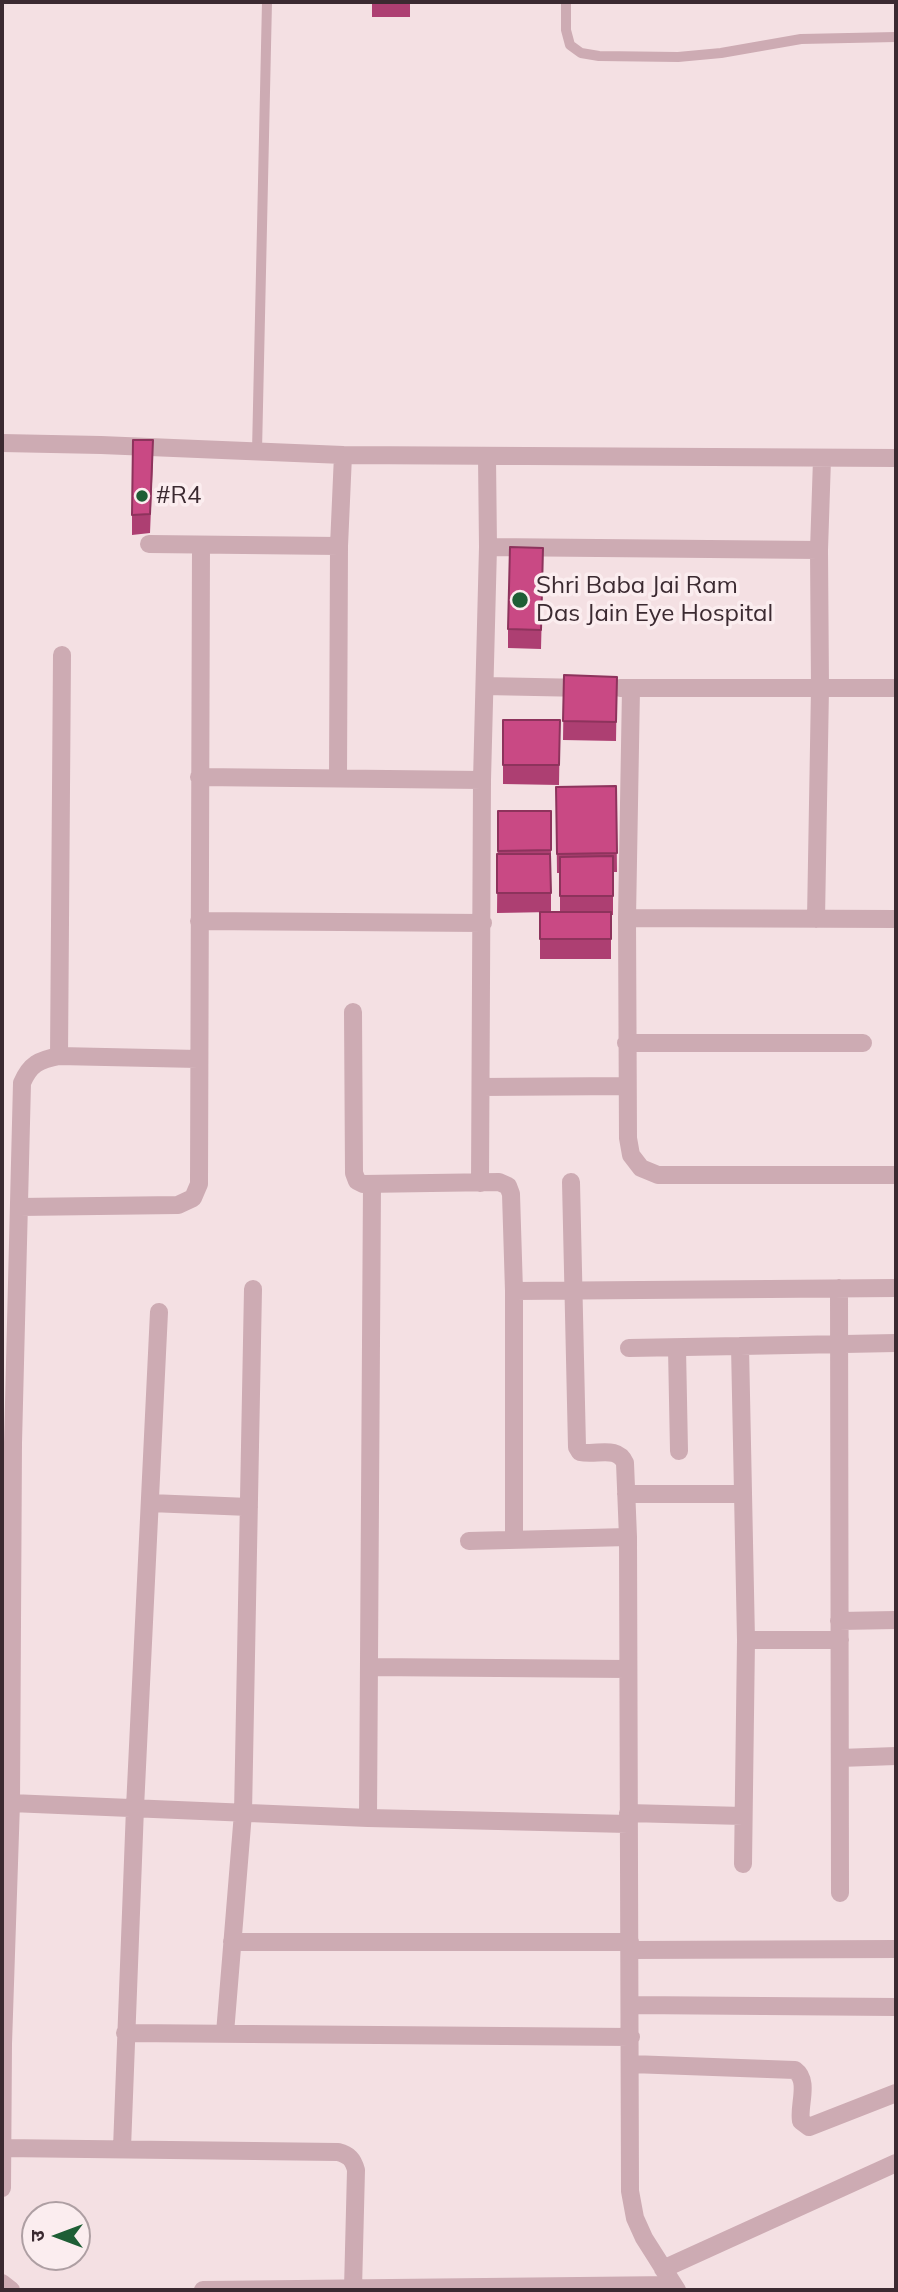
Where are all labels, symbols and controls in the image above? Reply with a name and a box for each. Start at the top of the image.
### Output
place label: #R4 [156,482,201,510]
marker: #R4 [134,488,150,504]
place label: Shri Baba Jai Ram Das Jain Eye Hospital [536,572,773,628]
marker: Shri Baba Jai Ram Das Jain Eye Hospital [510,590,530,610]
north arrow [21,2201,91,2271]
text: उ [25,2230,49,2242]

